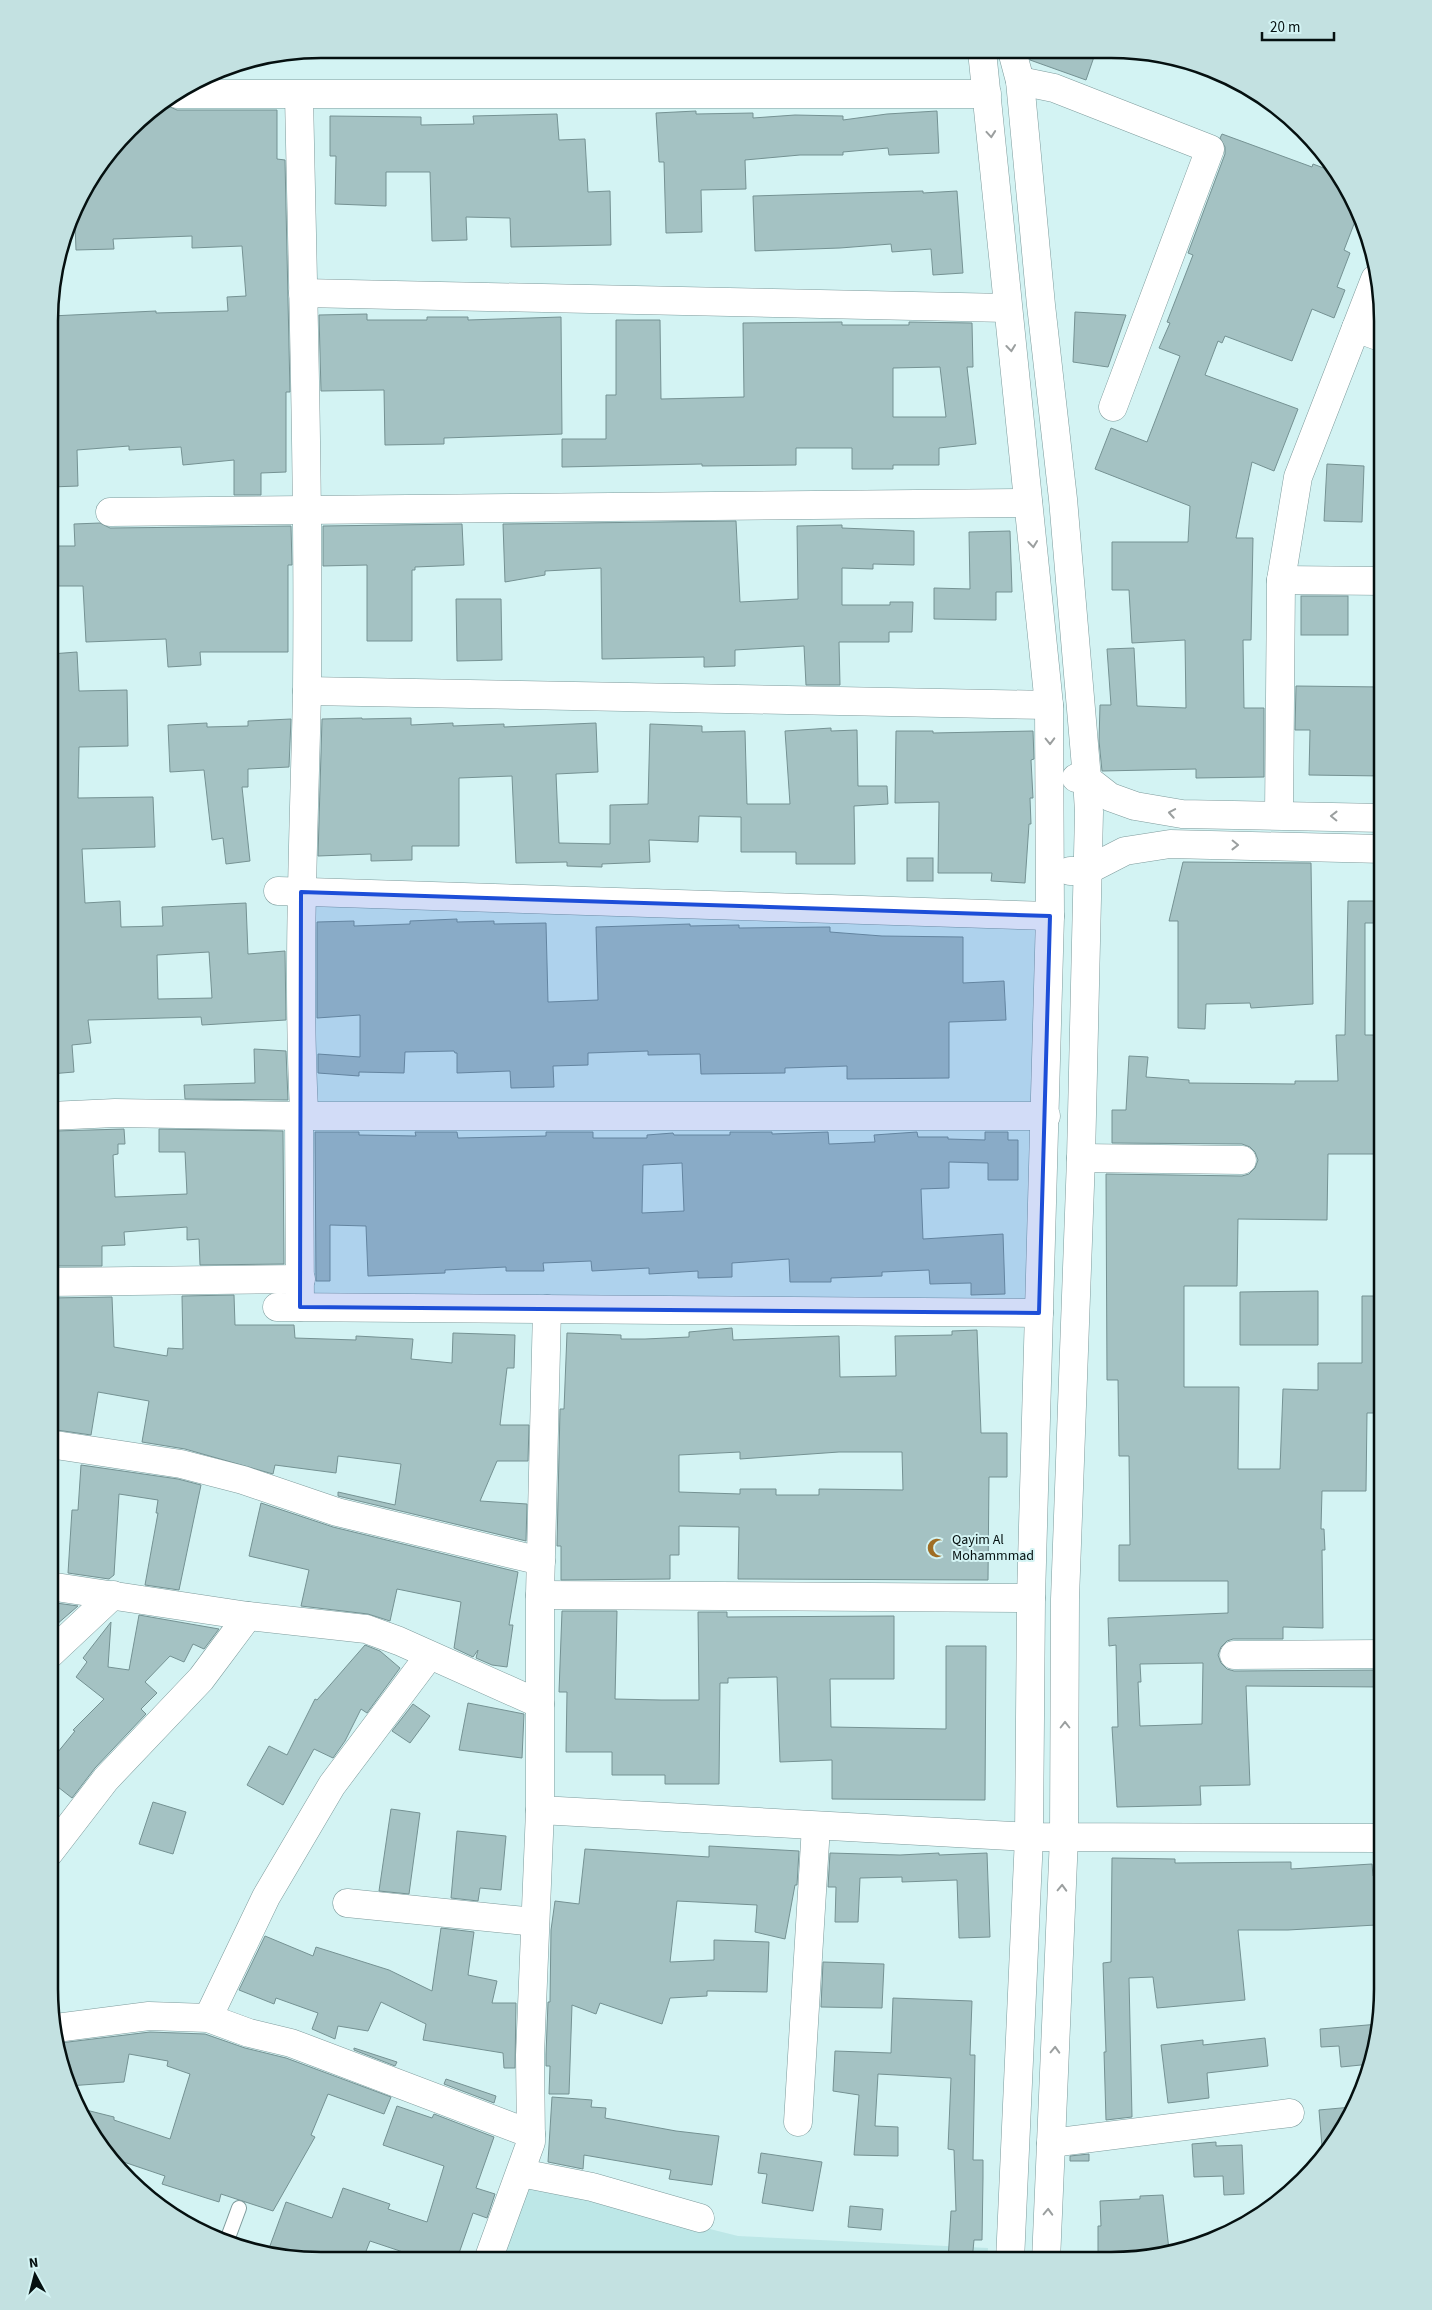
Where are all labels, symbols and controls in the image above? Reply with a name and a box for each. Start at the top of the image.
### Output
scale bar [1262,10,1334,42]
text: 20 m [1270,17,1300,38]
one-way arrow [985,130,996,138]
one-way arrow [1005,344,1016,352]
one-way arrow [1027,541,1038,549]
one-way arrow [1045,738,1055,745]
one-way arrow [1168,808,1176,818]
one-way arrow [1330,811,1338,822]
one-way arrow [1231,840,1239,850]
place label: Qayim Al Mohammmad [952,1530,1034,1566]
mosque icon: Qayim Al Mohammmad [926,1537,948,1559]
one-way arrow [1059,1721,1070,1729]
one-way arrow [1056,1883,1067,1891]
one-way arrow [1049,2046,1060,2054]
one-way arrow [1042,2208,1053,2216]
north arrow [10,2250,60,2300]
text: N [28,2253,39,2274]

